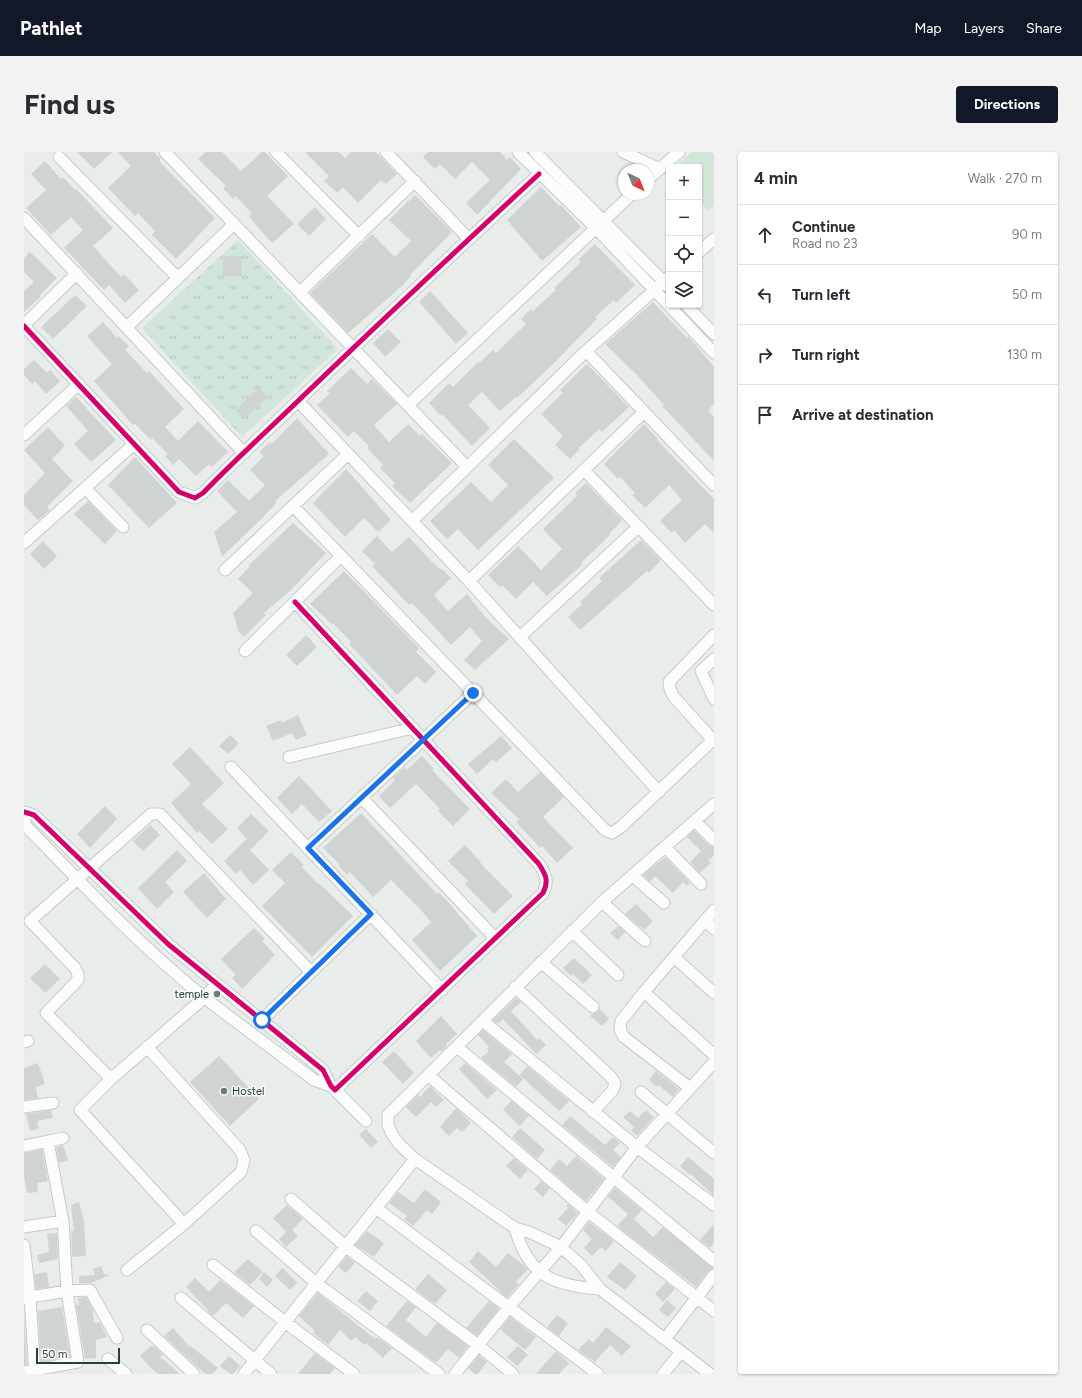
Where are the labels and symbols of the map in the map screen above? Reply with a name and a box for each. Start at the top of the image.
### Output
north arrow [618,164,654,200]
route end [464,684,482,702]
place label: temple [175,988,209,1001]
marker: temple [212,989,222,999]
route start [253,1011,271,1029]
place label: Hostel [232,1085,264,1098]
marker: Hostel [219,1086,229,1096]
scale bar [36,1346,120,1365]

